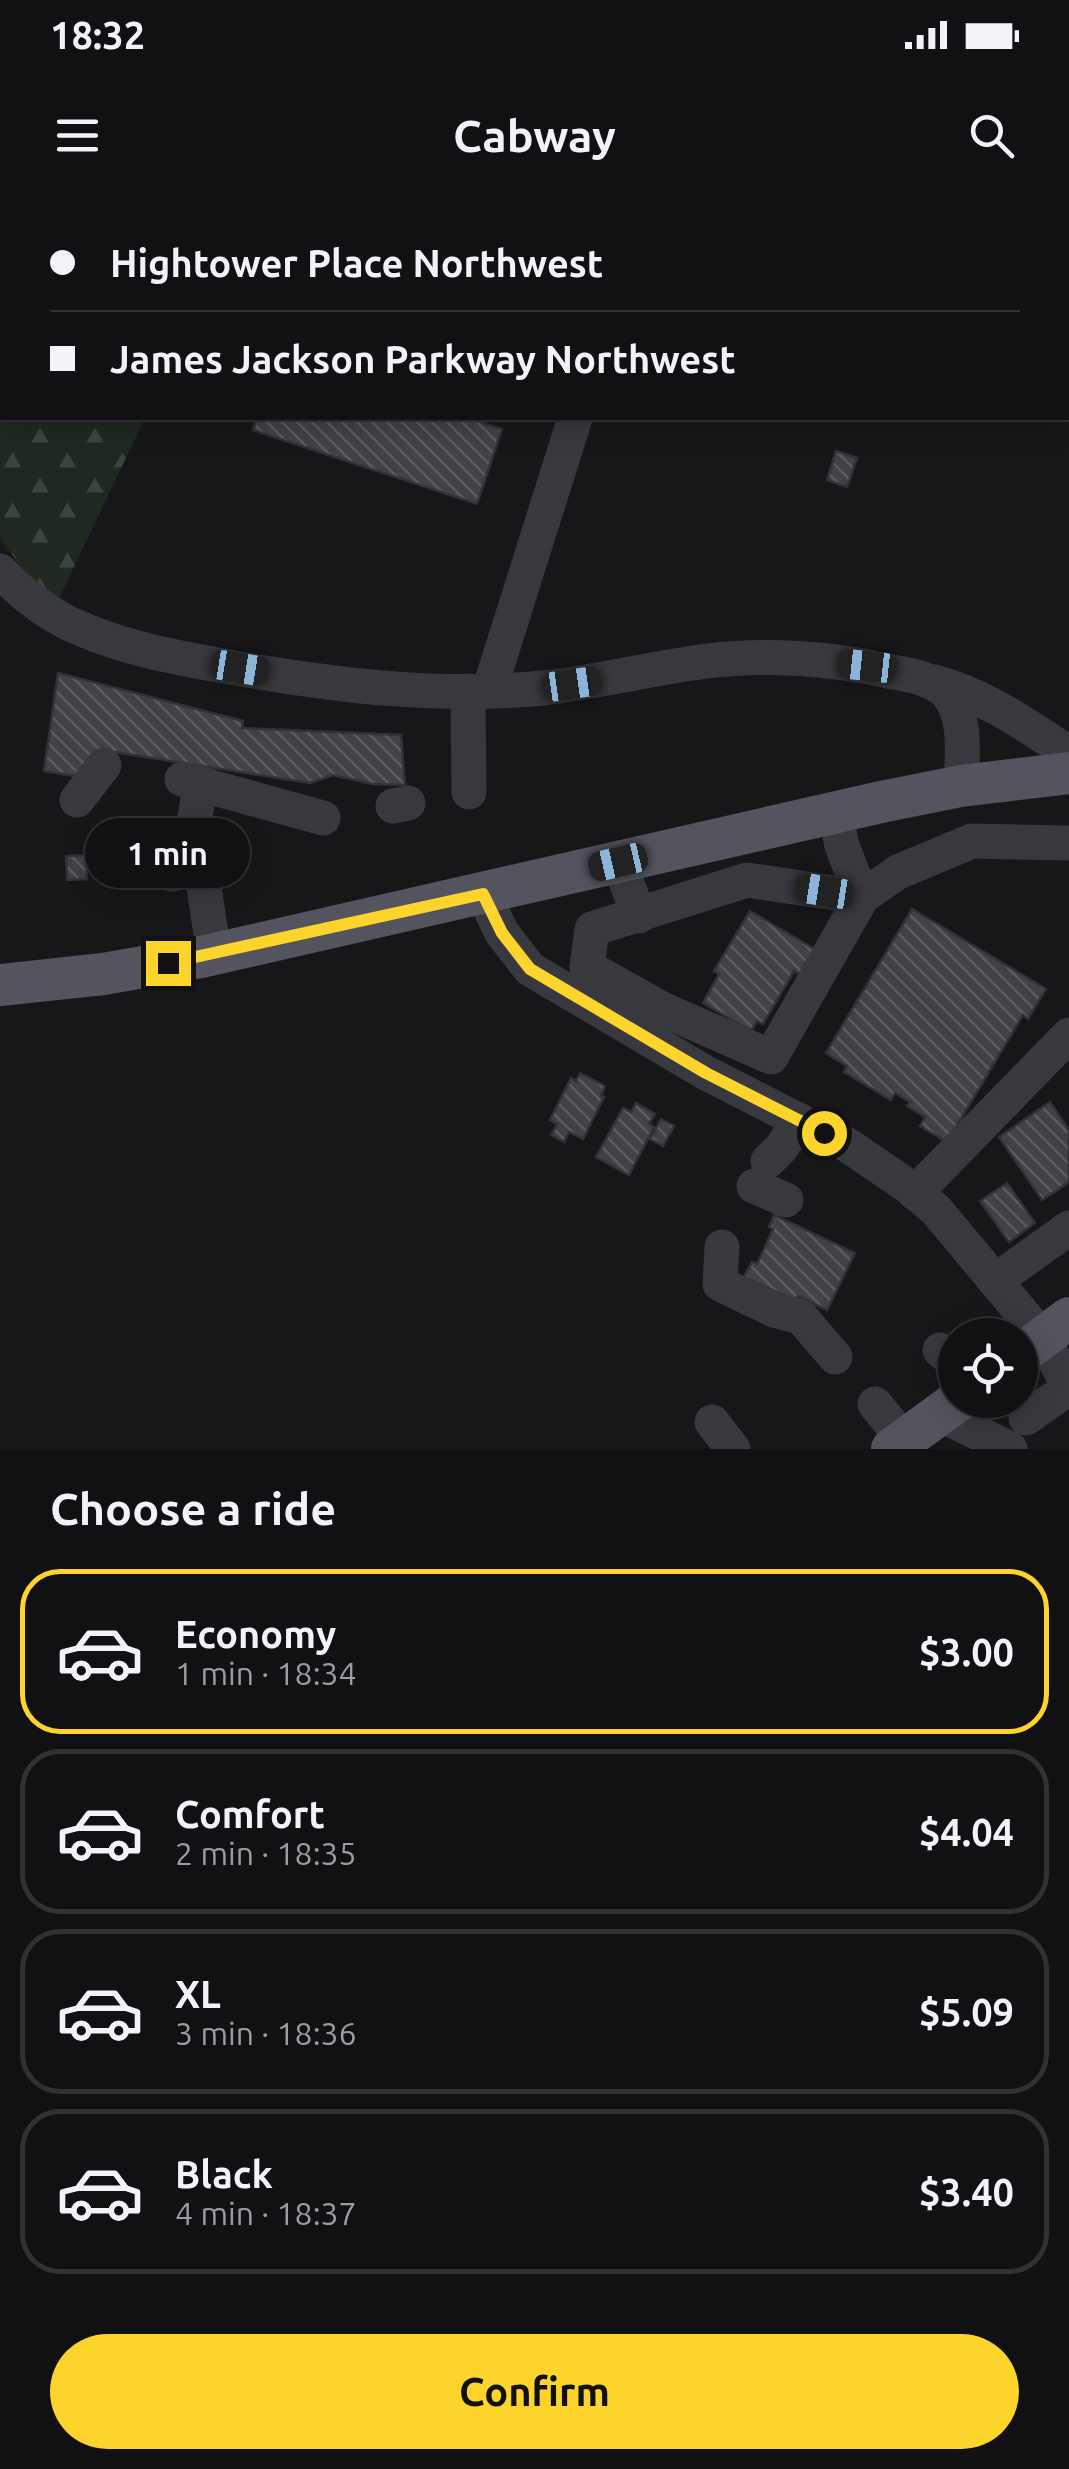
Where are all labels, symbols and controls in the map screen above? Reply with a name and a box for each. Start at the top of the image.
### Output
text: 18:32 [50,14,145,56]
icon: menu [50,108,105,163]
icon: search [964,108,1019,163]
text: Cabway [453,110,616,161]
text: Hightower Place Northwest [110,242,603,284]
text: James Jackson Parkway Northwest [110,338,736,380]
car [208,648,272,688]
car [836,648,898,684]
car [540,665,604,703]
callout: 1 min [86,818,250,888]
text: 1 min [127,835,208,871]
car [585,841,651,883]
car [792,871,856,911]
route end [146,941,191,986]
route start [802,1111,847,1156]
map controls [938,1318,1038,1418]
button: locate [938,1318,1038,1418]
text: Choose a ride [50,1483,336,1534]
icon: car [55,1607,145,1697]
text: Economy [175,1613,336,1655]
text: $3.00 [919,1631,1014,1673]
text: 1 min · 18:34 [175,1655,357,1691]
icon: car [55,1787,145,1877]
text: Comfort [175,1793,325,1835]
text: $4.04 [919,1811,1014,1853]
text: 2 min · 18:35 [175,1835,357,1871]
icon: car [55,1967,145,2057]
text: XL [175,1973,221,2015]
text: $5.09 [919,1991,1014,2033]
text: 3 min · 18:36 [175,2015,357,2051]
icon: car [55,2147,145,2237]
text: Black [175,2153,273,2195]
text: $3.40 [919,2171,1014,2213]
text: 4 min · 18:37 [175,2195,357,2231]
button: Confirm [50,2334,1019,2449]

